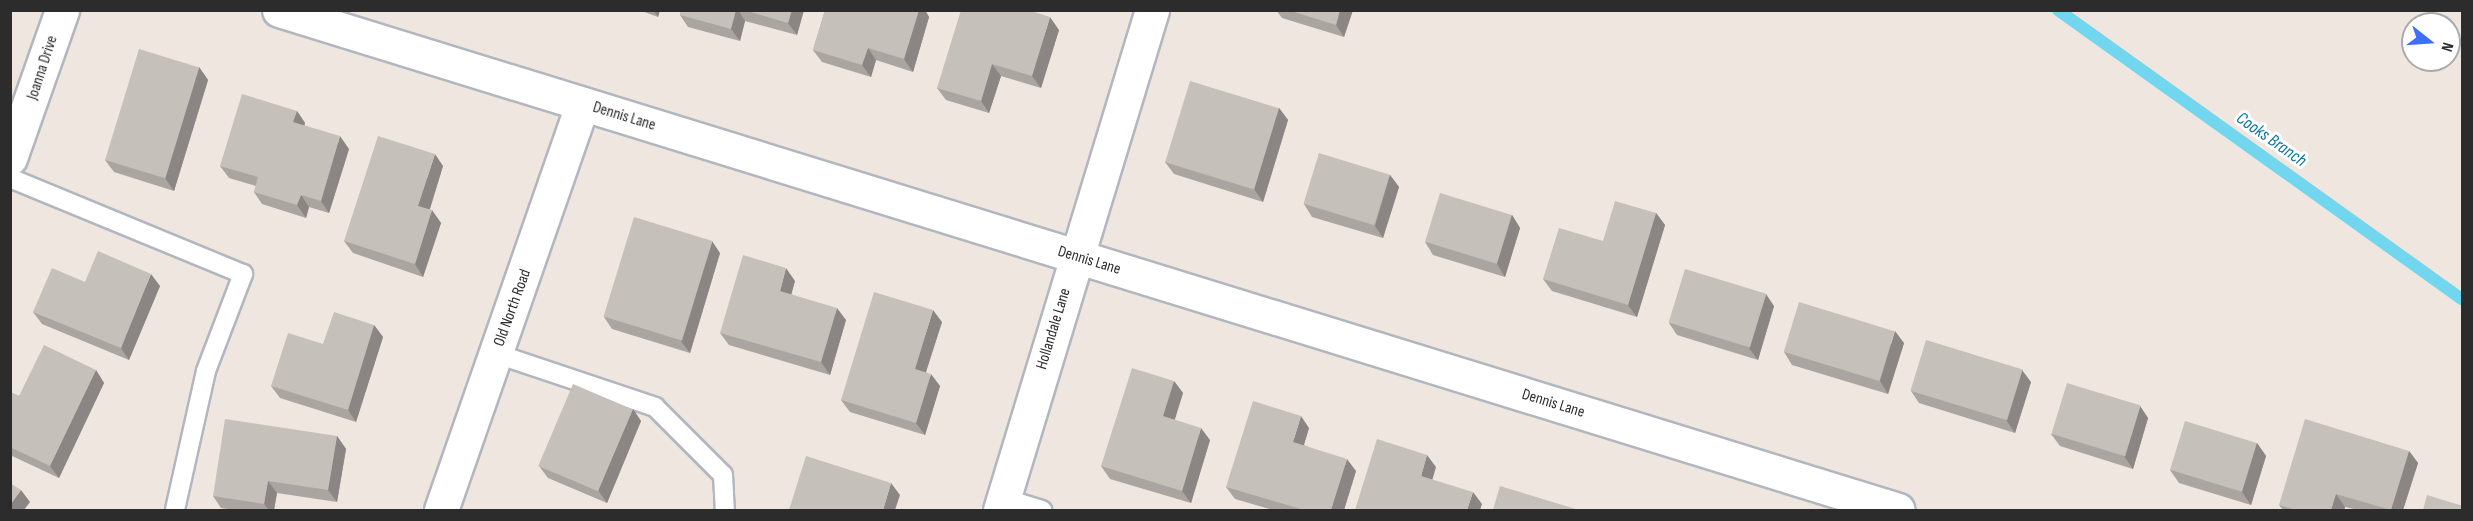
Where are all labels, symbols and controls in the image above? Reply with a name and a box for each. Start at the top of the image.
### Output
north arrow [2401,12,2461,72]
street label: Joanna Drive [24,33,62,103]
text: N [2436,40,2457,54]
street label: Dennis Lane [590,98,658,136]
water label: Cooks Branch [2232,108,2310,172]
street label: Dennis Lane [1055,242,1123,280]
street label: Old North Road [490,267,536,349]
street label: Hollandale Lane [1033,286,1075,372]
street label: Dennis Lane [1519,385,1587,423]

